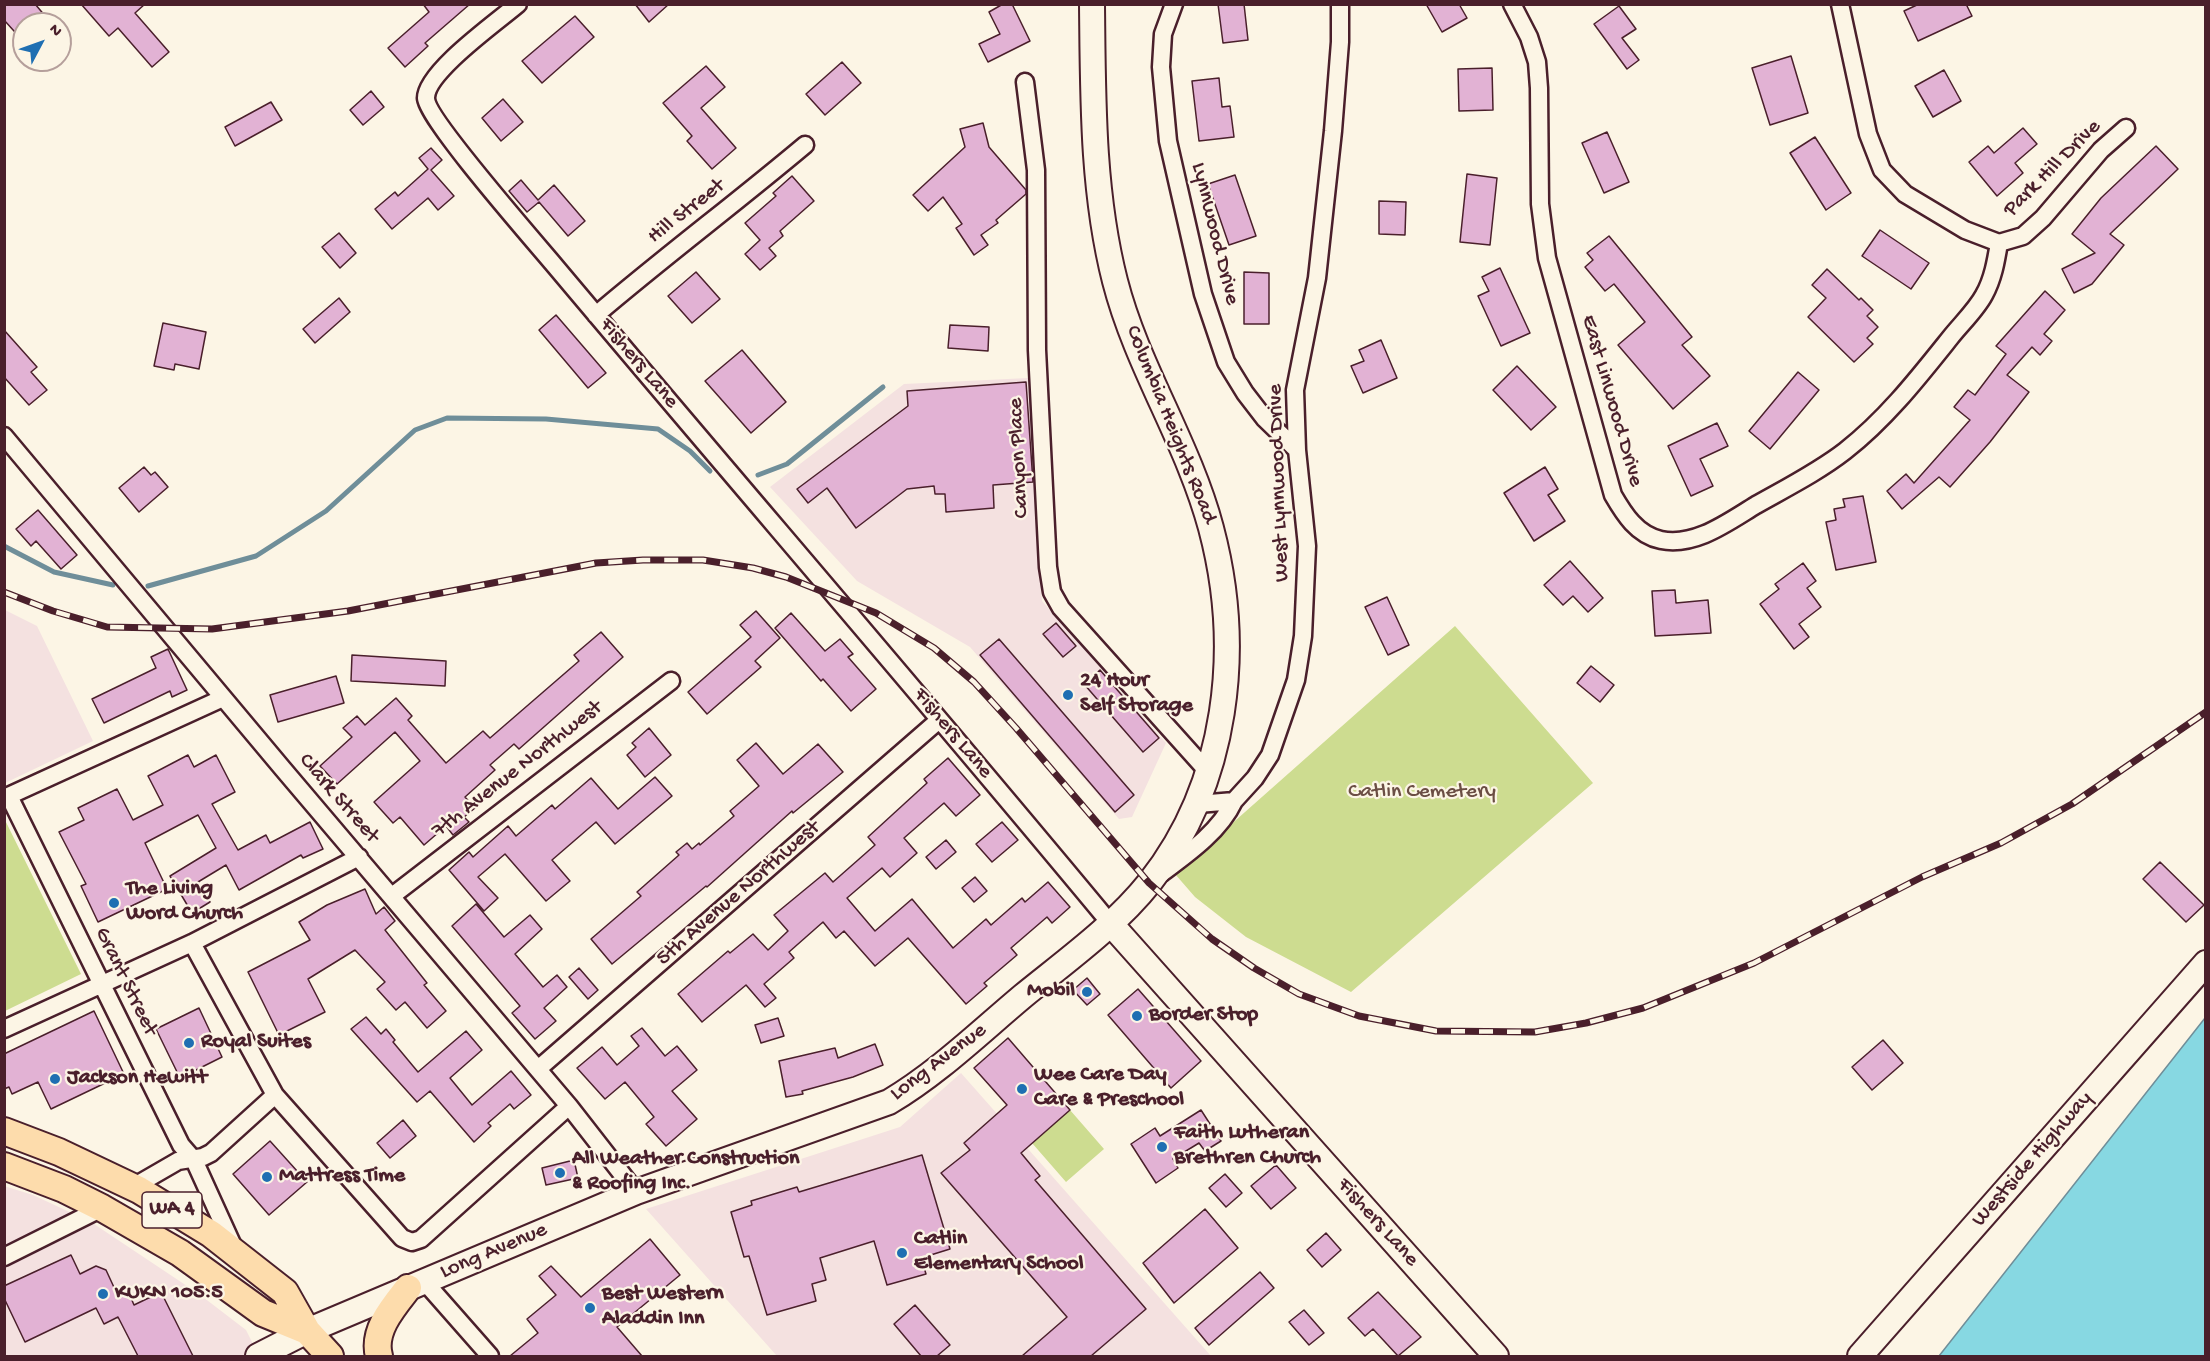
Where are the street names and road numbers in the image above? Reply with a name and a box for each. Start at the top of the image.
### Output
street label: Park Hill Drive [1999,115,2107,223]
street label: Lynnwood Drive [1184,160,1244,308]
street label: Hill Street [643,174,731,250]
street label: East Linwood Drive [1574,312,1648,490]
street label: Fishers Lane [592,313,684,415]
street label: Columbia Heights Road [1118,322,1222,528]
street label: West Lynnwood Drive [1263,384,1297,582]
street label: Canyon Place [1004,397,1036,519]
street label: Fishers Lane [906,683,998,785]
street label: 7th Avenue Northwest [428,695,608,845]
street label: Clark Street [292,749,384,849]
street label: 5th Avenue Northwest [652,816,826,972]
street label: Grant Street [87,924,163,1040]
street label: Long Avenue [886,1018,992,1108]
street label: Westside Highway [1967,1087,2099,1233]
street label: Fishers Lane [1330,1173,1424,1273]
road number: WA 4 [142,1192,202,1228]
street label: Long Avenue [436,1218,552,1286]

